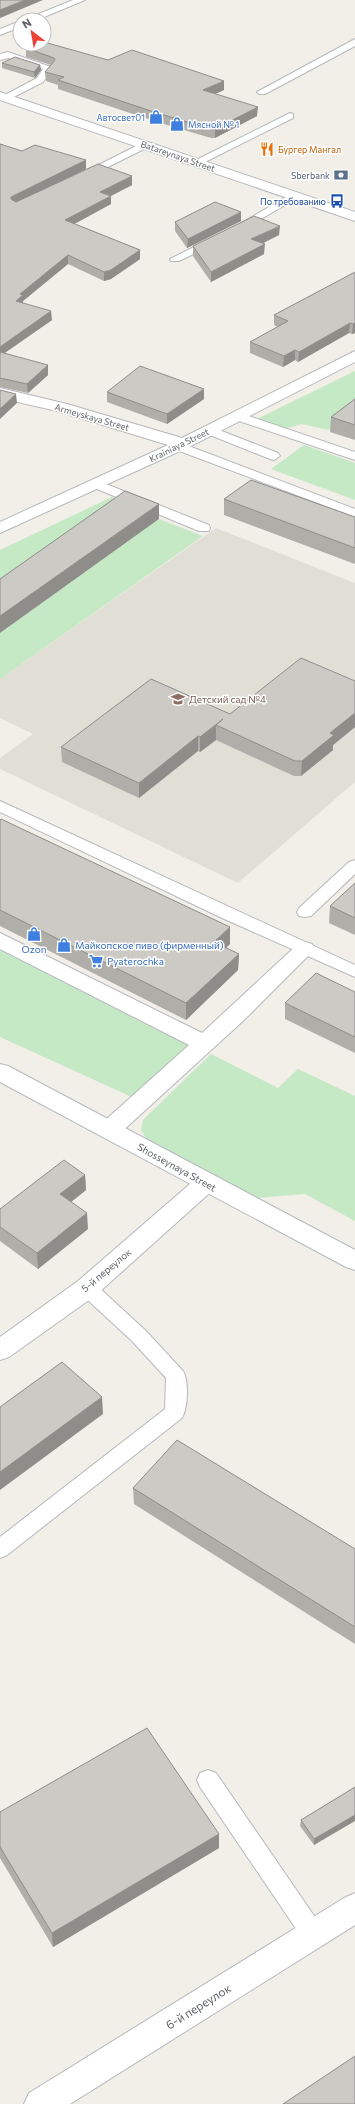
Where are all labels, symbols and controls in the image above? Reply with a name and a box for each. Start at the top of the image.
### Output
north arrow [12,12,52,52]
text: N [20,15,33,31]
shop icon: Автосвет01 [148,109,164,125]
place label: Автосвет01 [97,112,145,123]
shop icon: Мясной № 1 [169,116,185,132]
place label: Мясной № 1 [188,119,239,130]
street label: Batareynaya Street [139,138,217,174]
restaurant icon: Бургер Мангал [259,141,275,157]
place label: Бургер Мангал [278,144,341,155]
bank icon: Sberbank [333,167,349,183]
place label: Sberbank [291,170,330,181]
bus stop icon: По требованию [329,193,345,209]
place label: По требованию [260,196,326,207]
street label: Armeyskaya Street [54,401,131,433]
street label: Krainiaya Street [147,426,211,464]
school or university icon: Детский сад №4 [170,691,186,707]
place label: Детский сад №4 [189,693,266,705]
shop icon: Ozon [26,926,42,942]
shop icon: Майкопское пиво (фирменный) [56,937,72,953]
place label: Майкопское пиво (фирменный) [75,939,224,951]
place label: Ozon [22,943,46,955]
supermarket icon: Pyaterochka [88,953,104,969]
place label: Pyaterochka [107,955,164,967]
street label: Shosseynaya Street [136,1140,218,1194]
street label: 5-й переулок [79,1245,134,1294]
street label: 6-й переулок [163,1980,234,2032]

